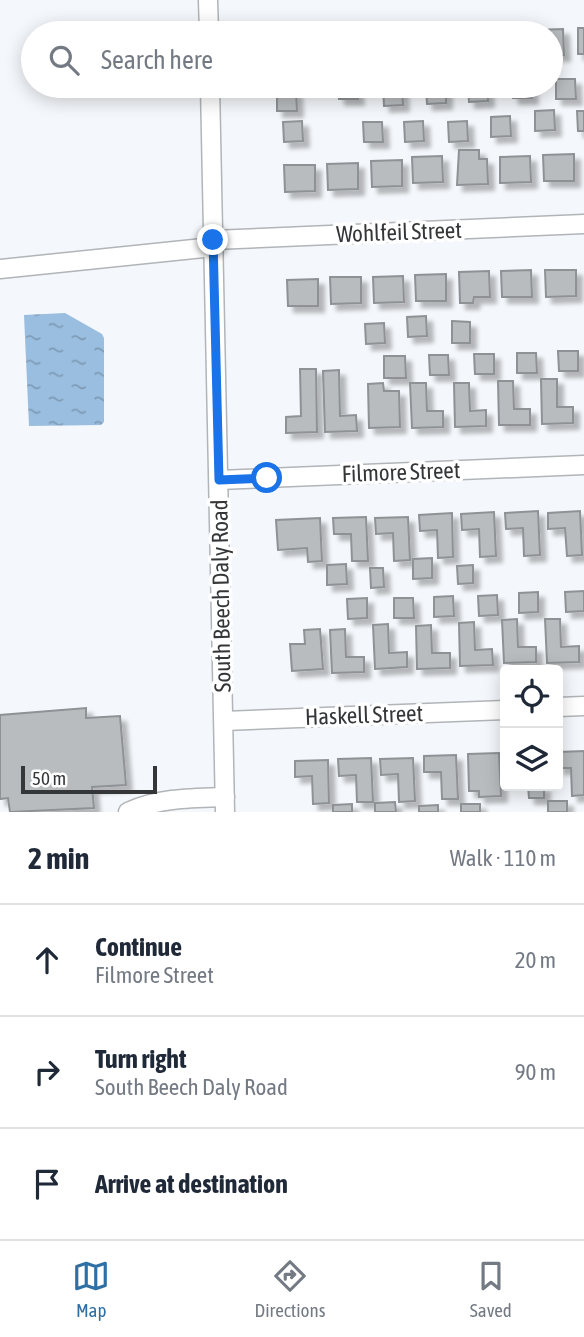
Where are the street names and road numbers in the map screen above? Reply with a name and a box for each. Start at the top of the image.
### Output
street label: Wohlfeil Street [336,217,462,247]
street label: Filmore Street [341,457,461,487]
street label: South Beech Daly Road [206,499,236,693]
street label: Haskell Street [305,700,423,730]

